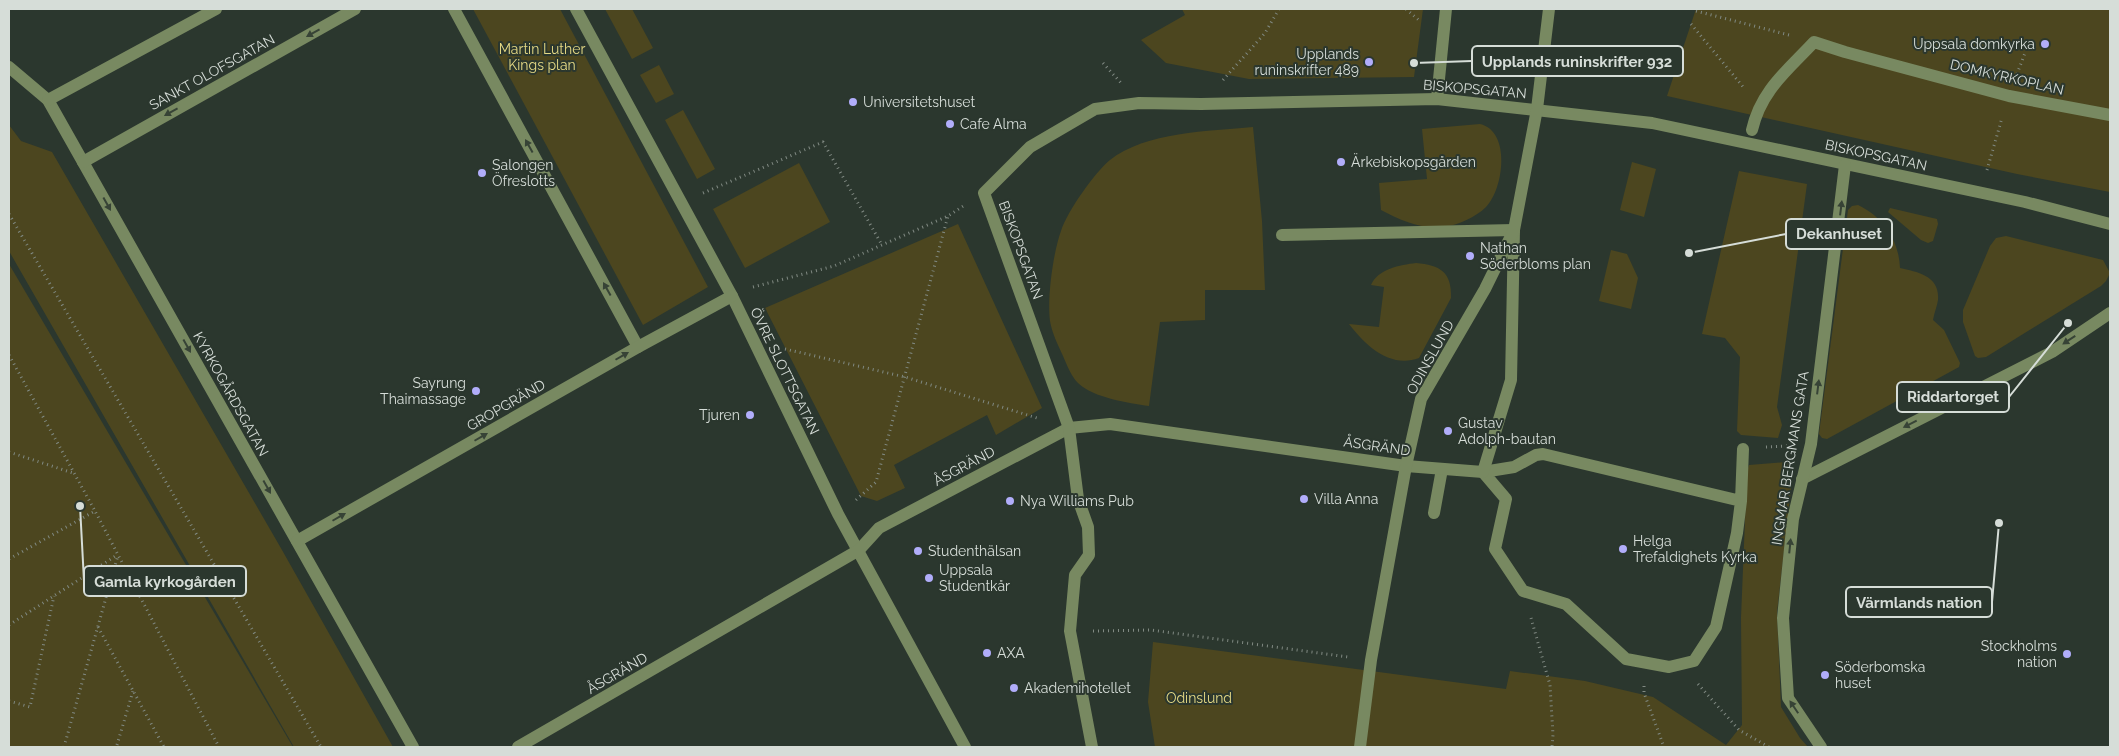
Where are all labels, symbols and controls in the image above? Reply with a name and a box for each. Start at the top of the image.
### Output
one-way arrow [306,28,320,37]
street label: SANKT OLOFSGATAN [146,31,278,113]
place label: Uppsala domkyrka [1913,36,2035,52]
marker: Uppsala domkyrka [2039,38,2051,50]
park label: Martin Luther Kings plan [499,41,585,73]
place label: Upplands runinskrifter 489 [1255,46,1359,78]
callout: Upplands runinskrifter 932 [1472,46,1683,76]
text: Upplands runinskrifter 932 [1482,53,1672,71]
marker: Upplands runinskrifter 489 [1363,56,1375,68]
street label: DOMKYRKOPLAN [1949,56,2065,98]
street label: BISKOPSGATAN [1423,77,1527,101]
place label: Universitetshuset [863,94,975,110]
marker: Universitetshuset [847,96,859,108]
one-way arrow [164,108,179,116]
place label: Cafe Alma [960,116,1027,132]
marker: Cafe Alma [944,118,956,130]
street label: BISKOPSGATAN [1824,136,1928,174]
one-way arrow [525,139,533,153]
place label: Ärkebiskopsgården [1351,152,1476,170]
marker: Ärkebiskopsgården [1335,156,1347,168]
place label: Salongen Öfreslotts [492,157,555,189]
marker: Salongen Öfreslotts [476,167,488,179]
one-way arrow [102,198,111,211]
street label: BISKOPSGATAN [996,198,1046,302]
one-way arrow [1837,200,1845,216]
callout: Dekanhuset [1786,219,1892,249]
text: Dekanhuset [1796,225,1882,243]
place label: Nathan Söderbloms plan [1480,240,1591,272]
marker: Nathan Söderbloms plan [1464,250,1476,262]
one-way arrow [602,282,611,295]
street label: ÖVRE SLOTTSGATAN [747,304,825,437]
street label: ODINSLUND [1403,317,1457,397]
street label: KYRKOGÅRDSGATAN [190,329,273,459]
one-way arrow [2063,335,2076,345]
one-way arrow [182,339,191,352]
one-way arrow [615,352,628,361]
street label: INGMAR BERGMANS GATA [1768,369,1812,546]
street label: GROPGRÄND [463,374,548,434]
place label: Sayrung Thaimassage [380,375,466,407]
one-way arrow [1814,378,1822,394]
callout: Riddartorget [1897,382,2009,412]
marker: Sayrung Thaimassage [470,385,482,397]
text: Riddartorget [1907,388,1999,406]
place label: Tjuren [699,407,740,423]
marker: Tjuren [744,409,756,421]
place label: Gustav Adolph-bautan [1458,415,1556,447]
one-way arrow [1903,420,1918,428]
marker: Gustav Adolph-bautan [1442,425,1454,437]
street label: ÅSGRÄND [1343,431,1412,459]
one-way arrow [474,432,487,441]
street label: ÅSGRÄND [930,441,997,489]
one-way arrow [262,481,271,494]
place label: Villa Anna [1314,491,1378,507]
place label: Nya Williams Pub [1020,493,1134,509]
marker: Villa Anna [1298,493,1310,505]
marker: Nya Williams Pub [1004,495,1016,507]
one-way arrow [332,513,347,521]
place label: Helga Trefaldighets Kyrka [1633,533,1757,565]
one-way arrow [1786,538,1794,554]
place label: Studenthälsan [928,543,1021,559]
marker: Helga Trefaldighets Kyrka [1617,543,1629,555]
marker: Studenthälsan [912,545,924,557]
place label: Uppsala Studentkår [939,562,1010,594]
callout: Gamla kyrkogården [84,566,246,596]
marker: Uppsala Studentkår [923,572,935,584]
text: Gamla kyrkogården [94,573,236,591]
callout: Värmlands nation [1846,587,1992,617]
text: Värmlands nation [1856,594,1982,612]
place label: Stockholms nation [1981,638,2057,670]
place label: AXA [997,645,1025,661]
marker: AXA [981,647,993,659]
street label: ÅSGRÄND [583,648,650,697]
marker: Stockholms nation [2061,648,2073,660]
place label: Söderbomska huset [1835,659,1925,691]
marker: Söderbomska huset [1819,669,1831,681]
place label: Akademihotellet [1024,680,1131,696]
marker: Akademihotellet [1008,682,1020,694]
park label: Odinslund [1166,690,1232,706]
one-way arrow [1789,700,1799,713]

